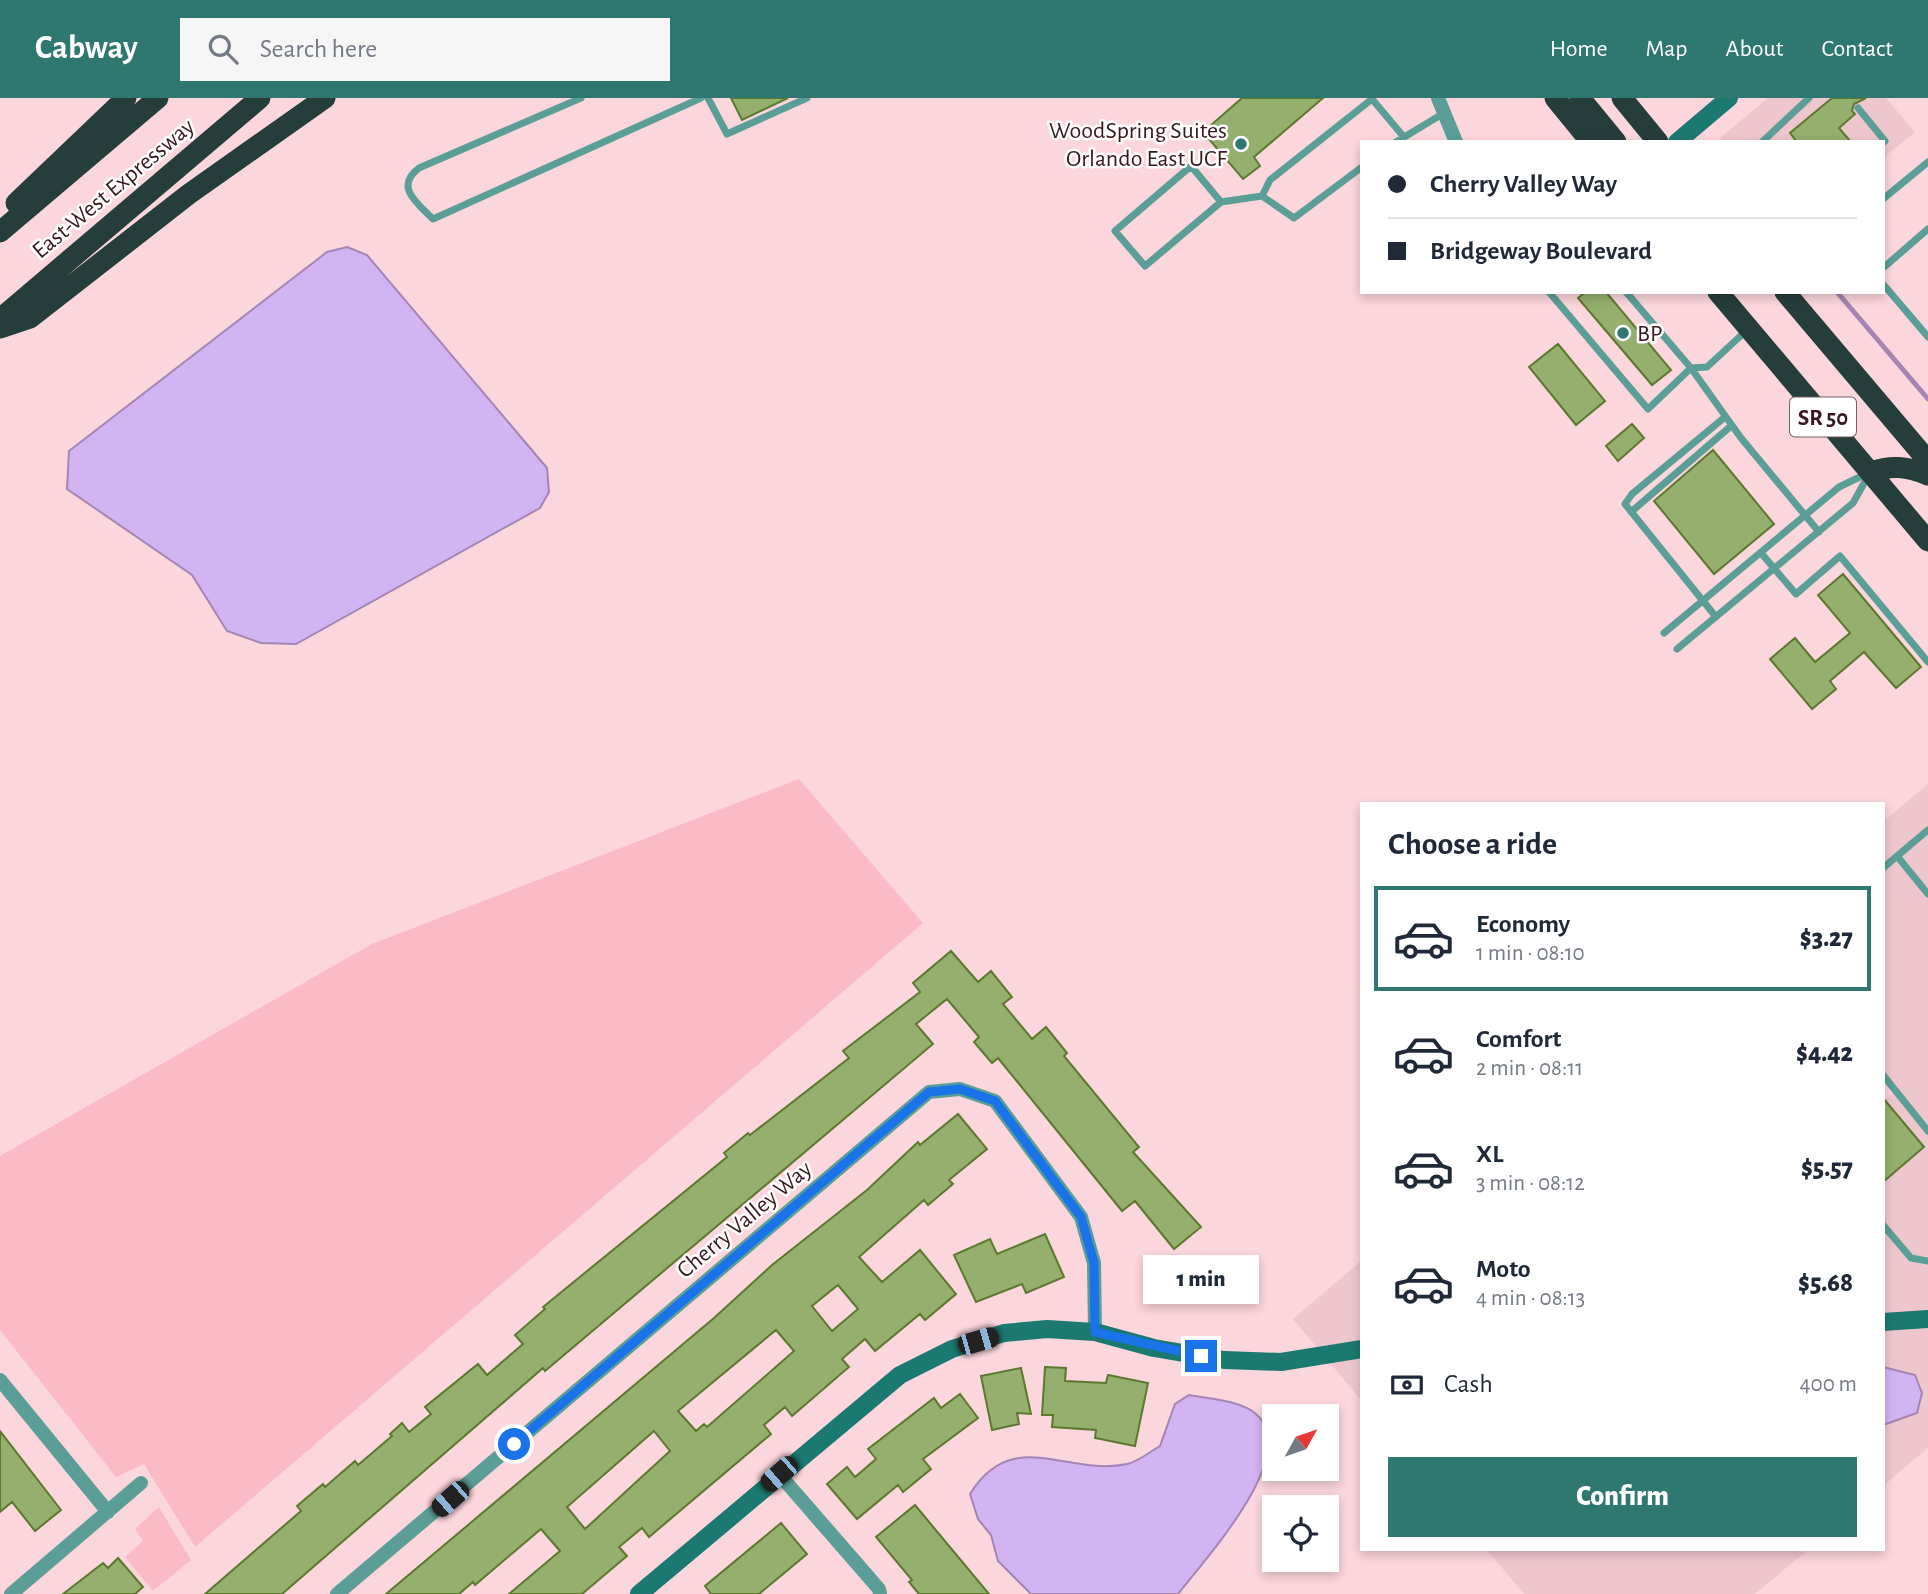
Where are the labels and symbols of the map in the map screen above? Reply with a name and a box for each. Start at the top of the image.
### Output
street label: East-West Expressway [28,114,199,263]
place label: WoodSpring Suites Orlando East UCF [1049,119,1228,171]
marker: WoodSpring Suites Orlando East UCF [1233,136,1249,152]
place label: BP [1637,322,1662,346]
marker: BP [1615,325,1631,341]
road number: SR 50 [1790,398,1856,436]
street label: Cherry Valley Way [673,1157,817,1283]
callout: 1 min [1143,1254,1259,1304]
car [955,1325,1002,1357]
route end [1185,1340,1217,1372]
north arrow [1262,1404,1339,1480]
route start [498,1428,530,1460]
car [757,1452,802,1496]
car [428,1477,473,1521]

